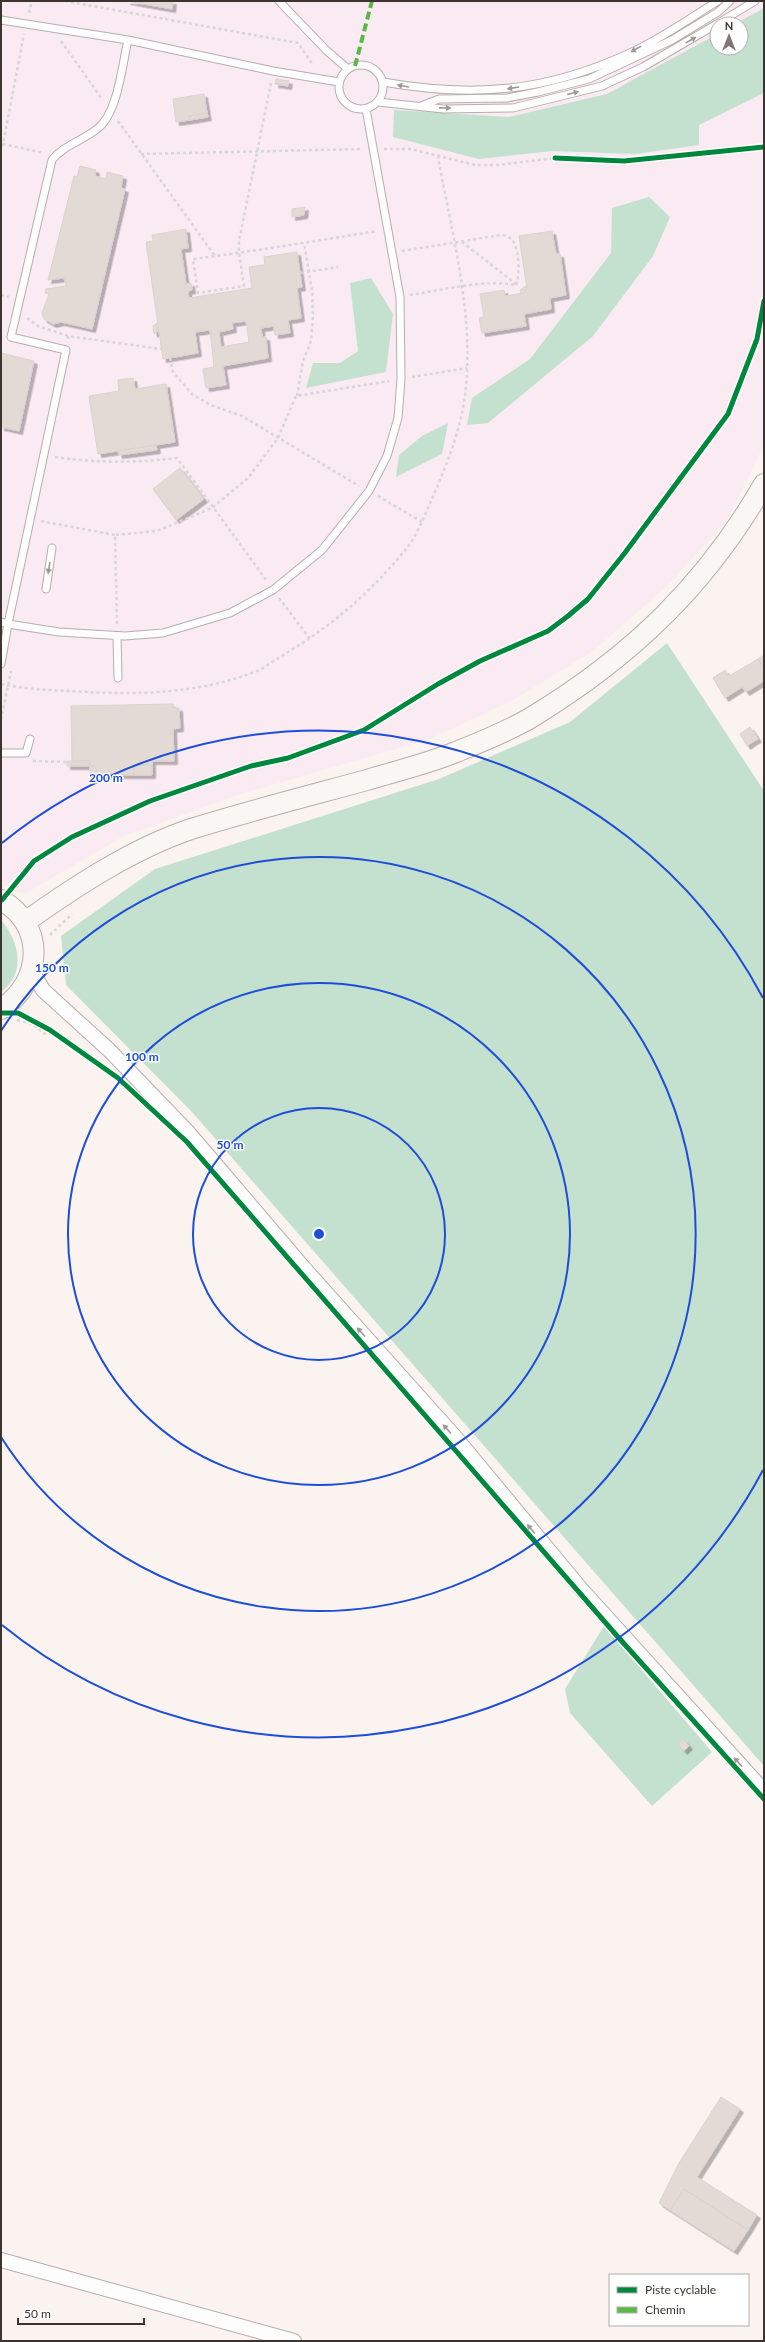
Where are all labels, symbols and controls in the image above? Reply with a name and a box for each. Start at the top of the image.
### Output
north arrow [709,16,749,56]
text: N [725,19,733,32]
one-way arrow [685,37,697,44]
one-way arrow [630,46,642,53]
one-way arrow [397,83,409,89]
one-way arrow [507,85,519,91]
one-way arrow [567,90,579,96]
one-way arrow [439,105,451,112]
one-way arrow [46,562,52,574]
text: 200 m [89,770,123,785]
text: 150 m [35,960,69,975]
text: 100 m [125,1049,159,1064]
text: 50 m [217,1137,243,1152]
centre of rings [312,1227,326,1241]
one-way arrow [356,1327,366,1337]
one-way arrow [443,1424,452,1434]
one-way arrow [526,1523,535,1534]
one-way arrow [733,1757,743,1767]
legend [609,2274,749,2326]
text: Piste cyclable [645,2282,716,2297]
scale bar [18,2300,144,2326]
text: Chemin [645,2302,686,2317]
text: 50 m [24,2306,51,2321]

